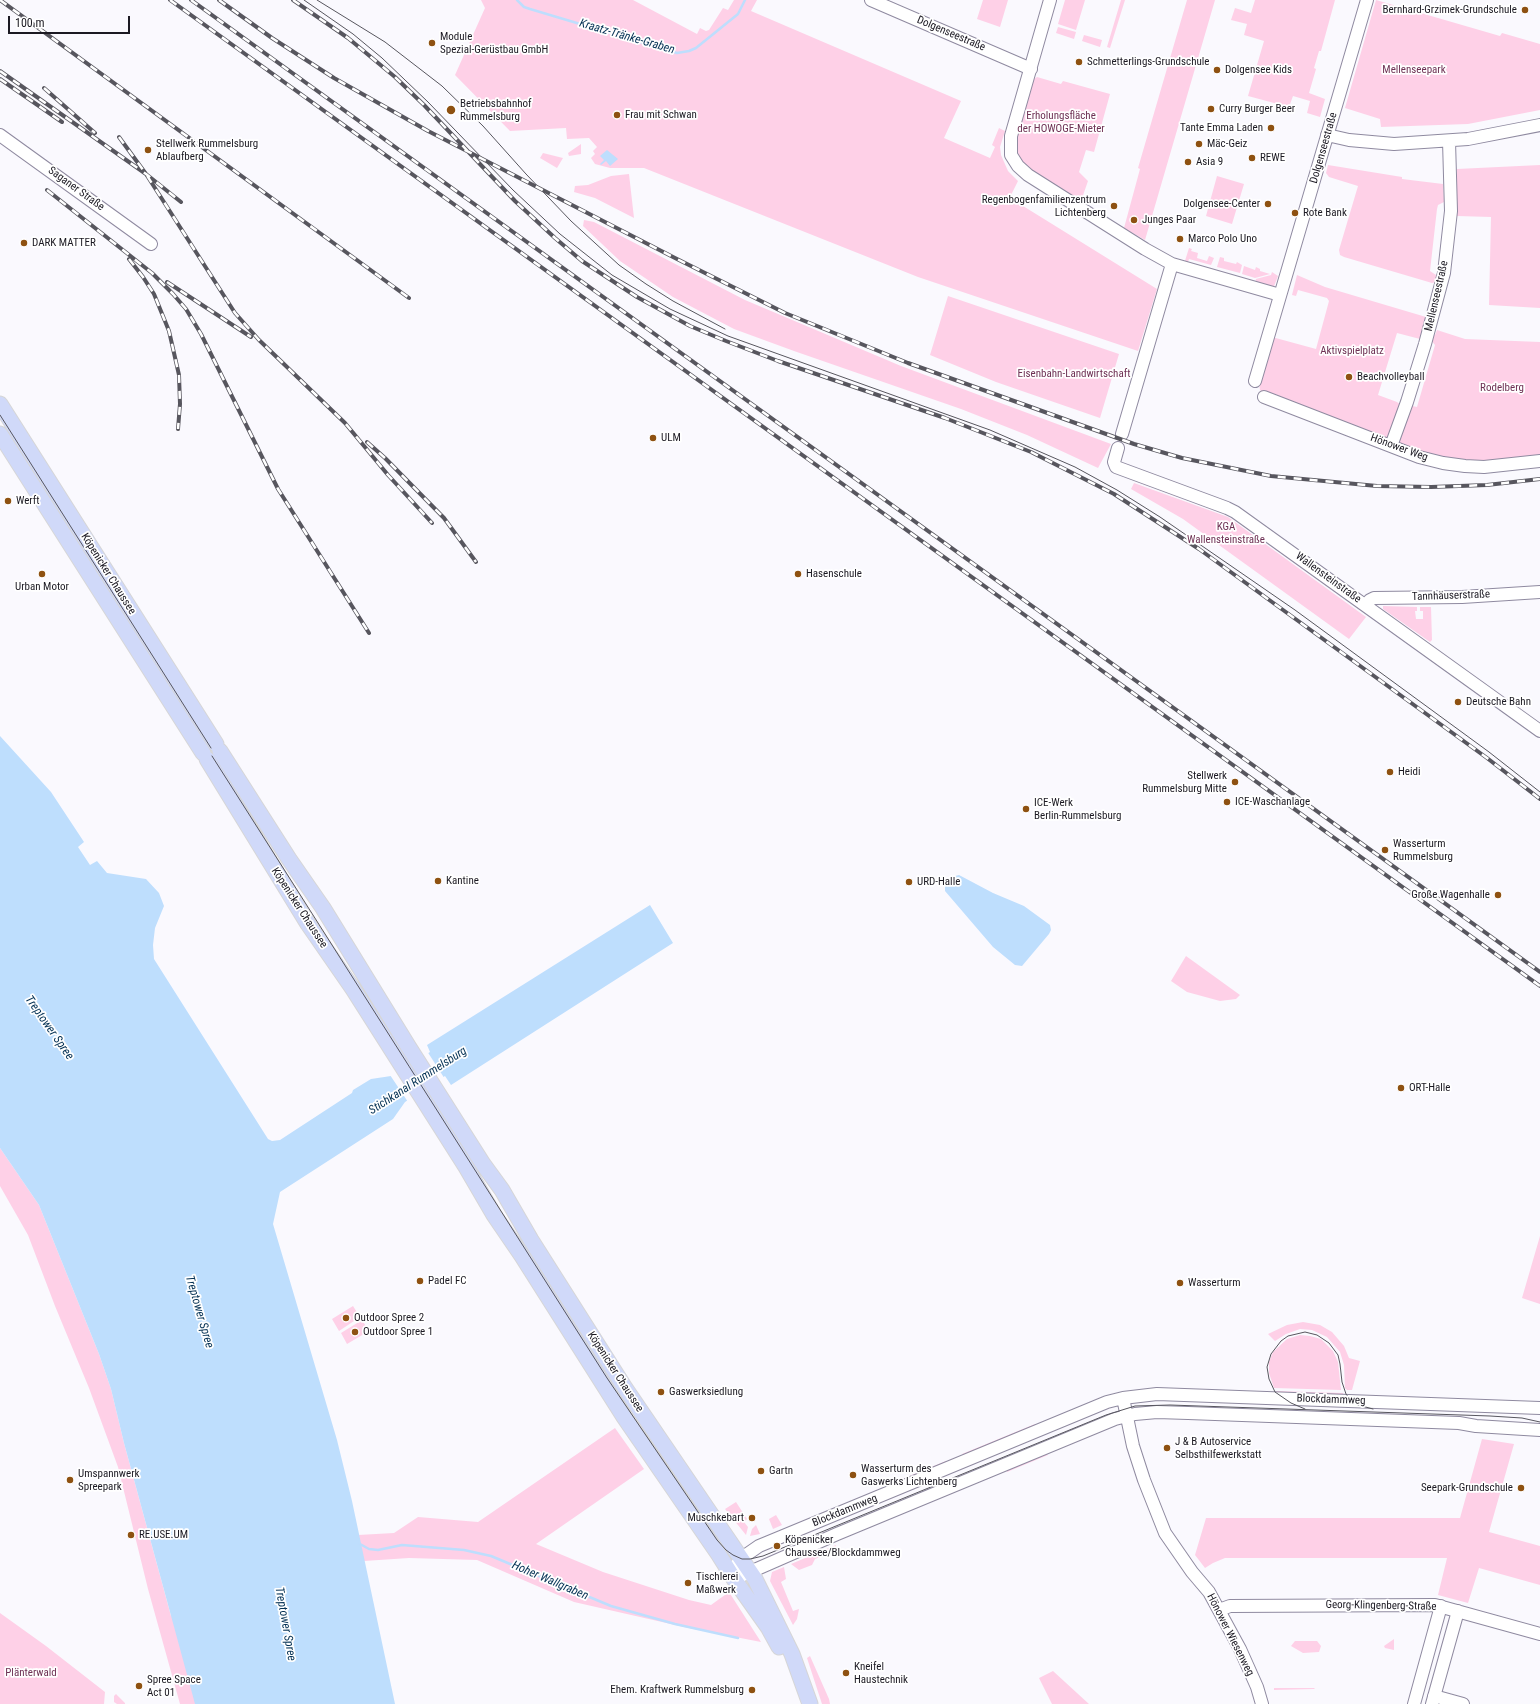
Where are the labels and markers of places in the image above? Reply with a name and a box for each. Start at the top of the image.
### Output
place label: Bernhard-Grzimek-Grundschule [1382,3,1517,17]
marker: Bernhard-Grzimek-Grundschule [1520,5,1530,15]
place label: Module Spezial-Gerüstbau GmbH [440,30,548,56]
marker: Module Spezial-Gerüstbau GmbH [427,38,437,48]
place label: Schmetterlings-Grundschule [1087,55,1209,69]
marker: Schmetterlings-Grundschule [1074,57,1084,67]
place label: Dolgensee Kids [1225,63,1292,77]
marker: Dolgensee Kids [1212,65,1222,75]
place label: Betriebsbahnhof Rummelsburg [460,97,532,123]
place label: Curry Burger Beer [1219,102,1295,116]
marker: Betriebsbahnhof Rummelsburg [445,104,457,116]
marker: Curry Burger Beer [1206,104,1216,114]
place label: Frau mit Schwan [625,108,697,122]
marker: Frau mit Schwan [612,110,622,120]
place label: Tante Emma Laden [1180,121,1263,135]
marker: Tante Emma Laden [1266,123,1276,133]
place label: Stellwerk Rummelsburg Ablaufberg [156,137,258,163]
place label: Mäc-Geiz [1207,137,1247,151]
marker: Mäc-Geiz [1194,139,1204,149]
marker: Stellwerk Rummelsburg Ablaufberg [143,145,153,155]
place label: REWE [1260,151,1285,165]
marker: REWE [1247,153,1257,163]
place label: Asia 9 [1196,155,1223,169]
marker: Asia 9 [1183,157,1193,167]
place label: Regenbogenfamilienzentrum Lichtenberg [982,193,1106,219]
place label: Dolgensee-Center [1183,197,1260,211]
marker: Dolgensee-Center [1263,199,1273,209]
marker: Regenbogenfamilienzentrum Lichtenberg [1109,201,1119,211]
place label: Rote Bank [1303,206,1347,220]
marker: Rote Bank [1290,208,1300,218]
place label: Junges Paar [1142,213,1196,227]
marker: Junges Paar [1129,215,1139,225]
place label: Marco Polo Uno [1188,232,1257,246]
marker: Marco Polo Uno [1175,234,1185,244]
place label: DARK MATTER [32,236,96,250]
marker: DARK MATTER [19,238,29,248]
place label: Beachvolleyball [1357,370,1424,384]
marker: Beachvolleyball [1344,372,1354,382]
place label: ULM [661,431,681,445]
marker: ULM [648,433,658,443]
place label: Werft [16,494,40,508]
marker: Werft [3,496,13,506]
place label: Hasenschule [806,567,862,581]
marker: Urban Motor [37,569,47,579]
marker: Hasenschule [793,569,803,579]
place label: Urban Motor [15,580,69,594]
place label: Deutsche Bahn [1466,695,1531,709]
marker: Deutsche Bahn [1453,697,1463,707]
place label: Heidi [1398,765,1420,779]
marker: Heidi [1385,767,1395,777]
place label: Stellwerk Rummelsburg Mitte [1142,769,1227,795]
marker: Stellwerk Rummelsburg Mitte [1230,777,1240,787]
place label: ICE-Waschanlage [1235,795,1310,809]
place label: ICE-Werk Berlin-Rummelsburg [1034,796,1121,822]
marker: ICE-Waschanlage [1222,797,1232,807]
marker: ICE-Werk Berlin-Rummelsburg [1021,804,1031,814]
place label: Wasserturm Rummelsburg [1393,837,1453,863]
marker: Wasserturm Rummelsburg [1380,845,1390,855]
place label: Kantine [446,874,479,888]
place label: URD-Halle [917,875,960,889]
marker: Kantine [433,876,443,886]
marker: URD-Halle [904,877,914,887]
place label: Große Wagenhalle [1411,888,1490,902]
marker: Große Wagenhalle [1493,890,1503,900]
place label: ORT-Halle [1409,1081,1451,1095]
marker: ORT-Halle [1396,1083,1406,1093]
place label: Padel FC [428,1274,466,1288]
marker: Padel FC [415,1276,425,1286]
place label: Wasserturm [1188,1276,1240,1290]
marker: Wasserturm [1175,1278,1185,1288]
place label: Outdoor Spree 2 [354,1311,424,1325]
marker: Outdoor Spree 2 [341,1313,351,1323]
place label: Outdoor Spree 1 [363,1325,433,1339]
marker: Outdoor Spree 1 [350,1327,360,1337]
place label: Gaswerksiedlung [669,1385,743,1399]
marker: Gaswerksiedlung [656,1387,666,1397]
place label: J & B Autoservice Selbsthilfewerkstatt [1175,1435,1262,1461]
marker: J & B Autoservice Selbsthilfewerkstatt [1162,1443,1172,1453]
place label: Wasserturm des Gaswerks Lichtenberg [861,1462,957,1488]
place label: Gartn [769,1464,793,1478]
marker: Gartn [756,1466,766,1476]
place label: Umspannwerk Spreepark [78,1467,139,1493]
marker: Wasserturm des Gaswerks Lichtenberg [848,1470,858,1480]
marker: Umspannwerk Spreepark [65,1475,75,1485]
place label: Seepark-Grundschule [1421,1481,1513,1495]
marker: Seepark-Grundschule [1516,1483,1526,1493]
place label: Muschkebart [687,1511,744,1525]
marker: Muschkebart [747,1513,757,1523]
place label: RE.USE.UM [139,1528,188,1542]
marker: RE.USE.UM [126,1530,136,1540]
place label: Köpenicker Chaussee/Blockdammweg [785,1533,901,1559]
marker: Köpenicker Chaussee/Blockdammweg [772,1541,782,1551]
place label: Tischlerei Maßwerk [696,1570,738,1596]
marker: Tischlerei Maßwerk [683,1578,693,1588]
place label: Kneifel Haustechnik [854,1660,908,1686]
marker: Kneifel Haustechnik [841,1668,851,1678]
place label: Spree Space Act 01 [147,1673,201,1699]
marker: Spree Space Act 01 [134,1681,144,1691]
place label: Ehem. Kraftwerk Rummelsburg [610,1683,744,1697]
marker: Ehem. Kraftwerk Rummelsburg [747,1685,757,1695]

